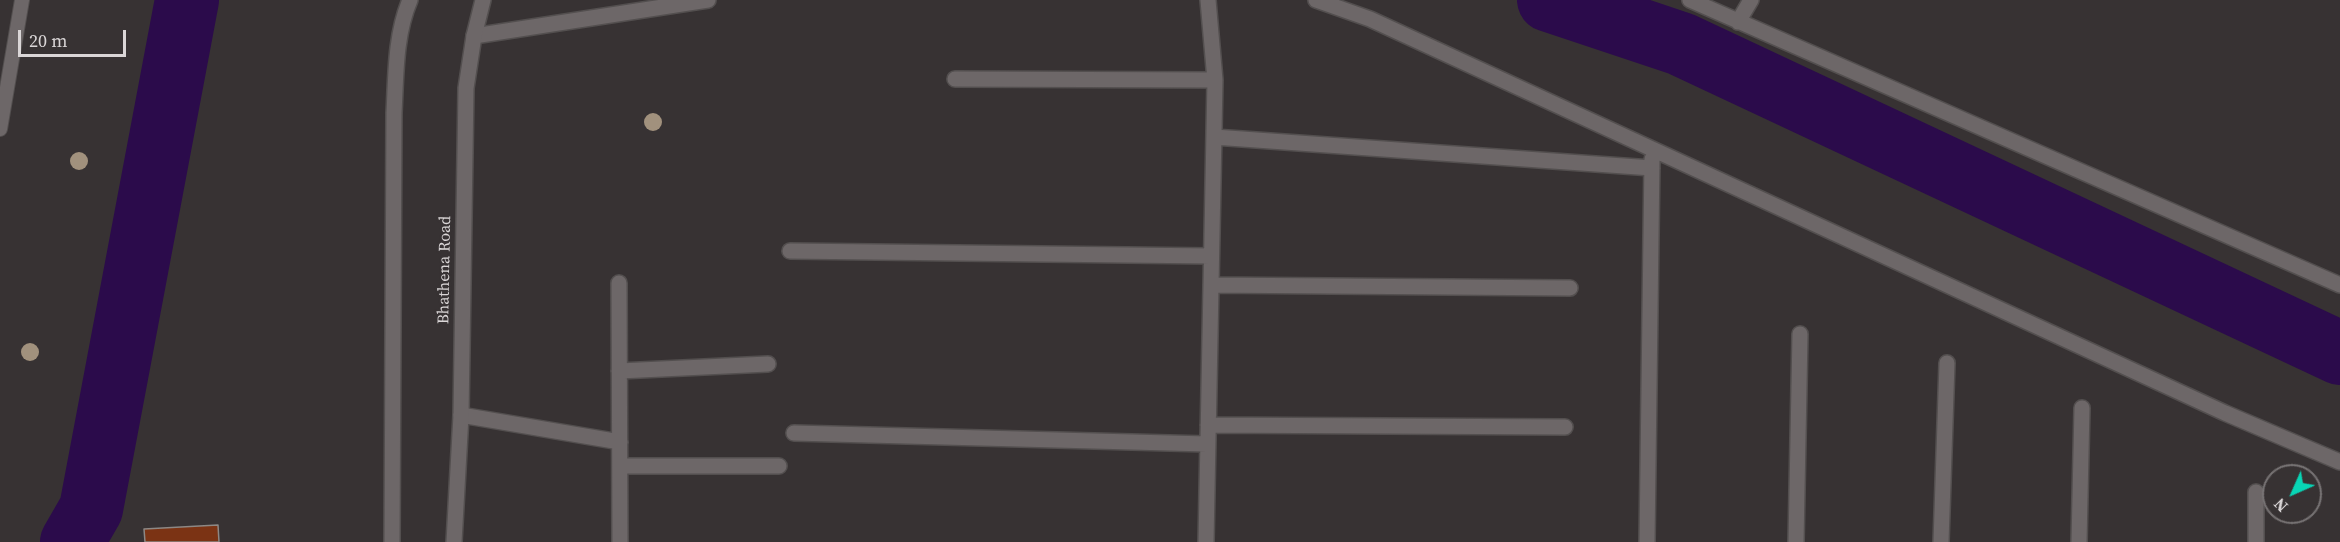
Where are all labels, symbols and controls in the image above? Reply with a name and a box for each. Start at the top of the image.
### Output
scale bar [21,18,129,56]
text: 20 m [29,28,67,53]
street label: Bhathena Road [434,216,456,324]
north arrow [2262,464,2322,524]
text: N [2269,493,2293,517]

